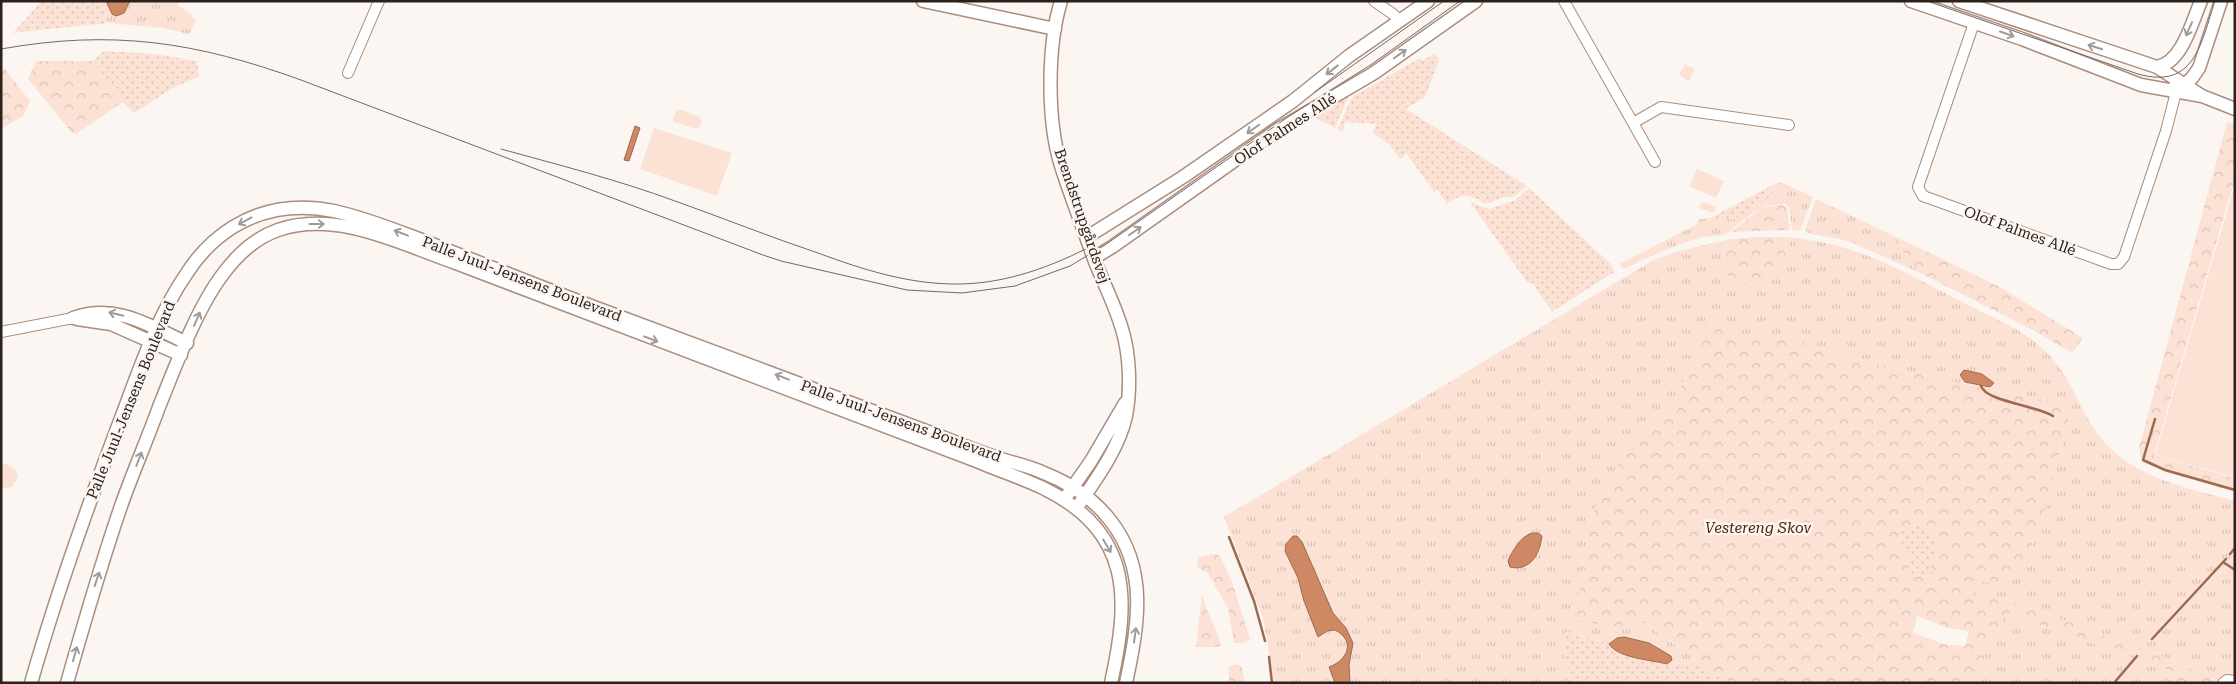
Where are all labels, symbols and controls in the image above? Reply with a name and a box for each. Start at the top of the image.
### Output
one-way arrow [2184,21,2193,36]
one-way arrow [1999,30,2014,39]
one-way arrow [2088,42,2103,51]
one-way arrow [1393,49,1407,59]
one-way arrow [1326,64,1339,75]
street label: Olof Palmes Allé [1231,89,1339,169]
one-way arrow [1246,124,1260,134]
street label: Brendstrupgårdsvej [1050,146,1114,286]
street label: Olof Palmes Allé [1961,202,2079,260]
one-way arrow [238,217,253,226]
one-way arrow [308,219,324,229]
one-way arrow [1128,226,1142,236]
one-way arrow [394,228,410,237]
street label: Palle Juul-Jensens Boulevard [420,233,625,326]
street label: Palle Juul-Jensens Boulevard [83,298,179,502]
one-way arrow [108,309,124,318]
one-way arrow [193,312,203,327]
one-way arrow [643,335,658,344]
one-way arrow [775,372,791,381]
street label: Palle Juul-Jensens Boulevard [798,376,1004,466]
one-way arrow [135,452,144,467]
park label: Vestereng Skov [1705,519,1811,537]
one-way arrow [1103,539,1113,553]
one-way arrow [93,572,103,588]
one-way arrow [1131,627,1141,643]
one-way arrow [71,647,80,663]

